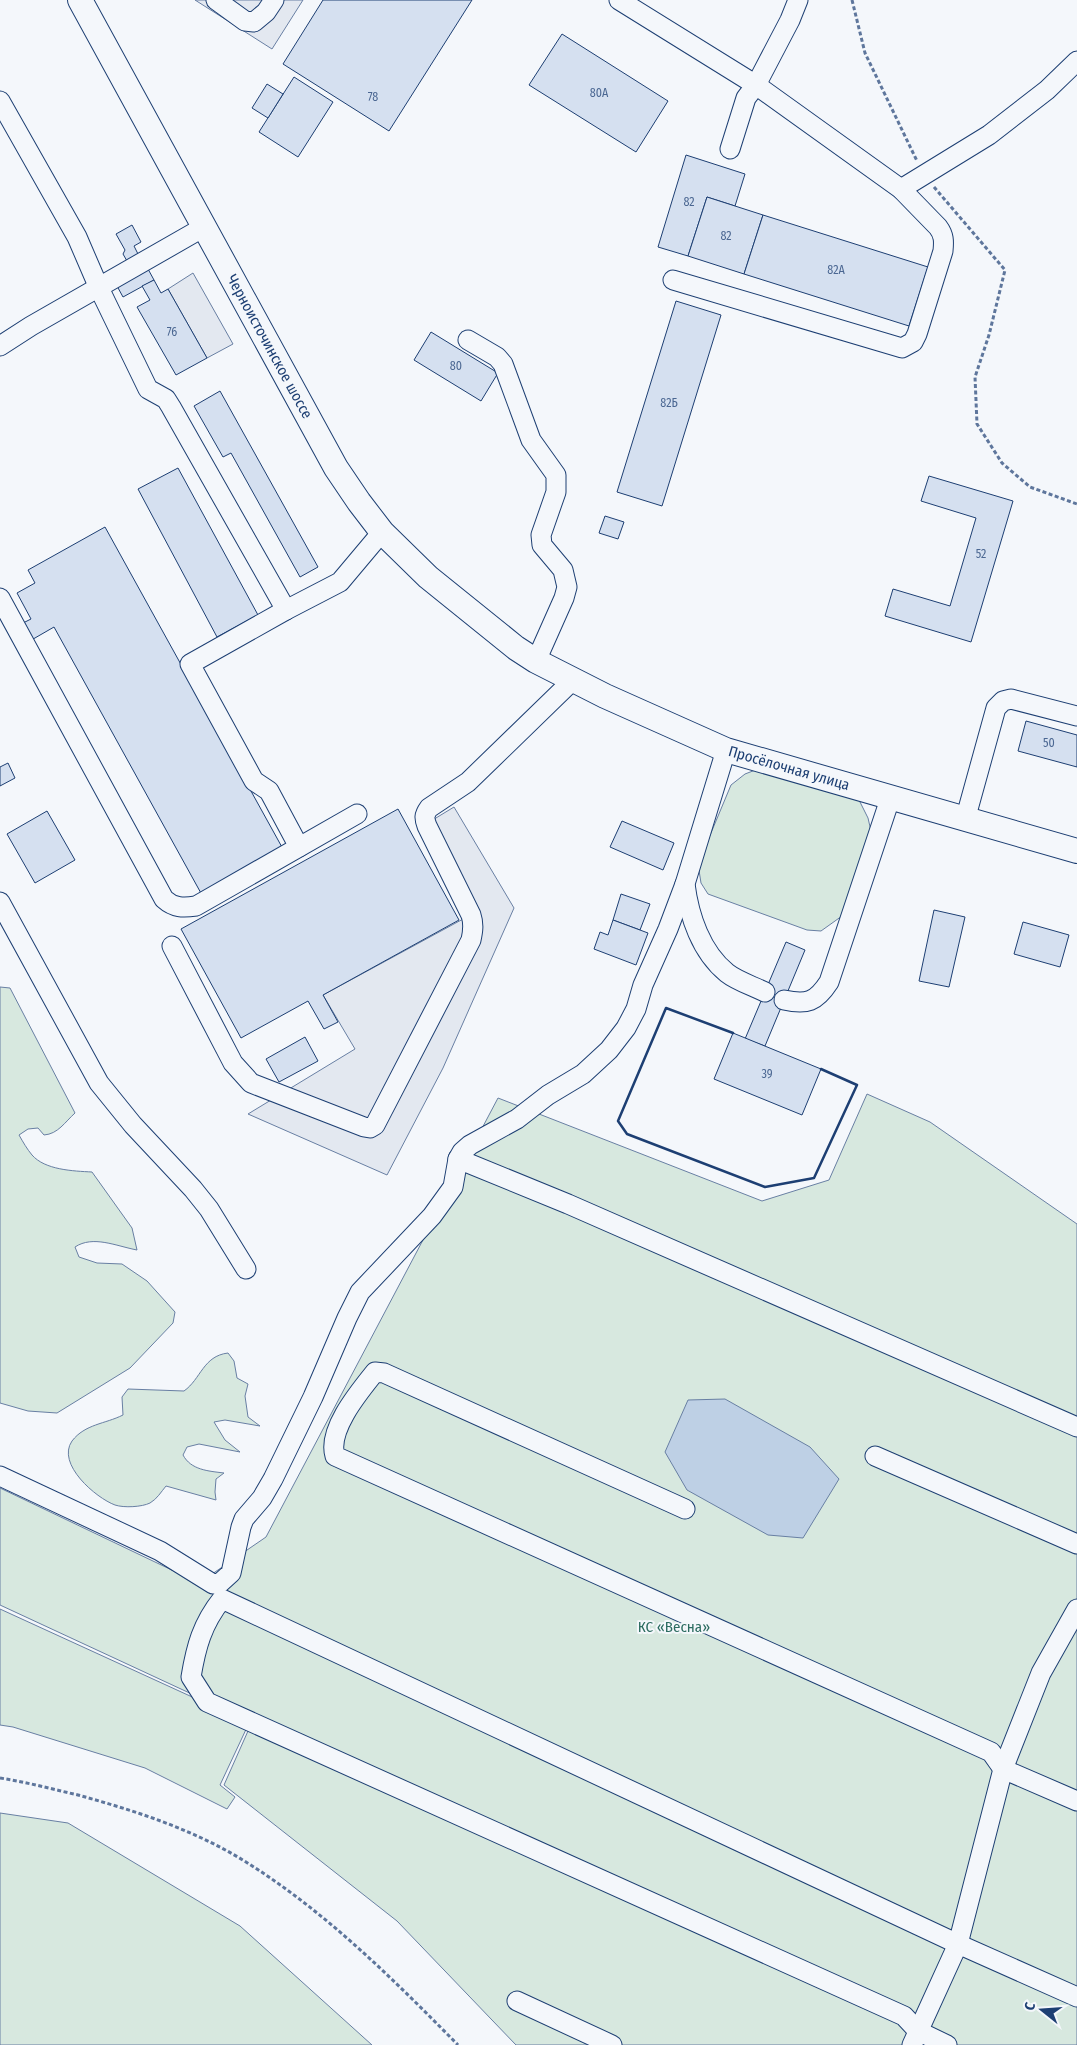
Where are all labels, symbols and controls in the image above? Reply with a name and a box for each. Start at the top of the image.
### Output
house number: 80А [590,86,609,100]
house number: 78 [368,90,378,104]
house number: 82 [683,195,695,209]
house number: 82 [720,229,732,243]
house number: 82А [827,263,845,277]
street label: Черноисточинское шоссе [223,271,316,422]
house number: 76 [167,325,177,339]
house number: 80 [450,359,462,373]
house number: 82Б [660,396,678,410]
house number: 52 [976,547,986,561]
house number: 50 [1043,736,1055,750]
street label: Просёлочная улица [726,742,852,794]
house number: 39 [761,1067,773,1081]
park label: КС «Весна» [638,1618,710,1636]
north arrow [1017,1985,1067,2035]
text: С [1021,2000,1039,2012]

